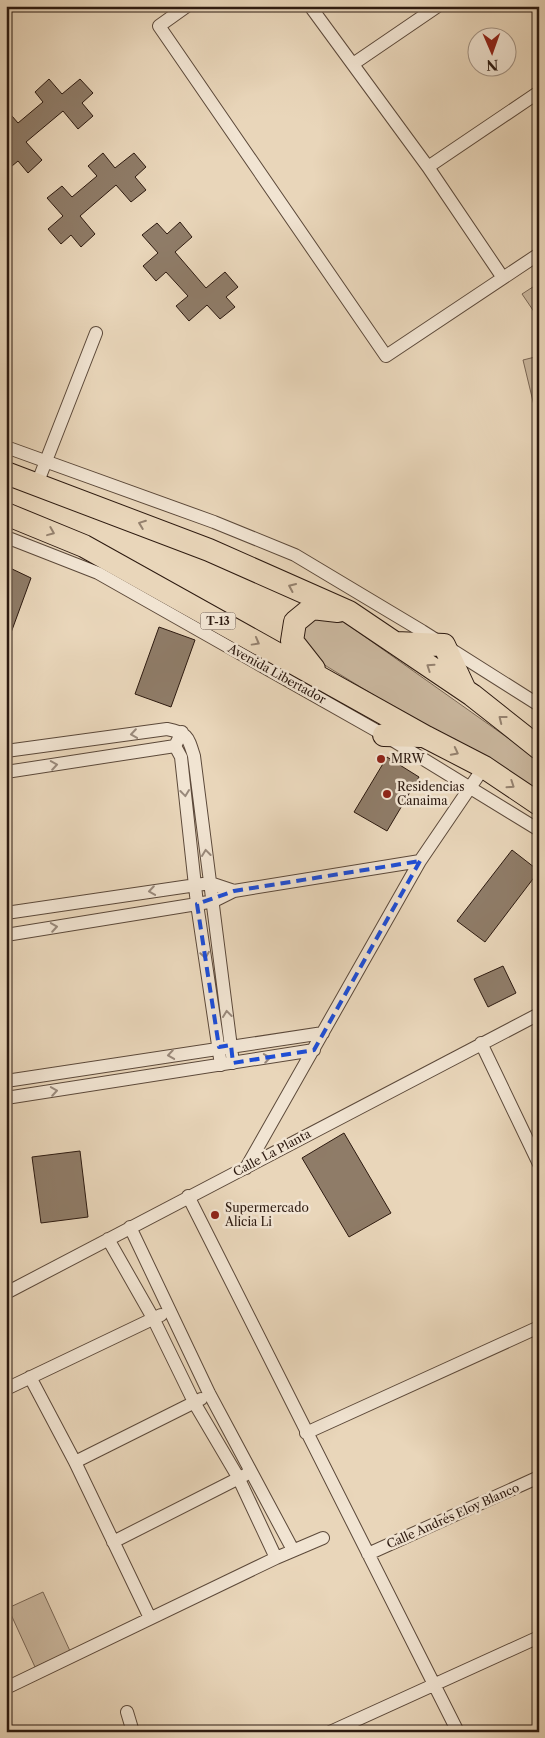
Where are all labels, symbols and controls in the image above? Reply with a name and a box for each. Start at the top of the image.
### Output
north arrow [468,28,518,78]
text: N [486,56,499,74]
one-way arrow [138,520,147,530]
one-way arrow [46,526,55,536]
one-way arrow [288,582,297,593]
road number: T-13 [200,612,236,630]
one-way arrow [251,636,260,646]
street label: Avenida Libertador [225,640,329,707]
one-way arrow [427,664,436,673]
one-way arrow [499,716,508,724]
one-way arrow [129,728,137,739]
one-way arrow [450,746,459,756]
place label: MRW [391,751,425,766]
marker: MRW [375,753,387,765]
one-way arrow [50,760,59,770]
place label: Residencias Canaima [397,779,464,808]
one-way arrow [506,779,515,789]
marker: Residencias Canaima [381,788,393,800]
one-way arrow [179,790,190,798]
one-way arrow [201,849,212,857]
one-way arrow [148,885,156,896]
one-way arrow [51,922,59,933]
one-way arrow [199,951,210,959]
one-way arrow [222,1010,233,1018]
one-way arrow [166,1049,175,1059]
one-way arrow [262,1053,271,1063]
one-way arrow [50,1086,59,1096]
street label: Calle La Planta [230,1125,314,1179]
place label: Supermercado Alicia Li [224,1200,309,1229]
marker: Supermercado Alicia Li [209,1209,221,1221]
street label: Calle Andrés Eloy Blanco [384,1479,521,1552]

